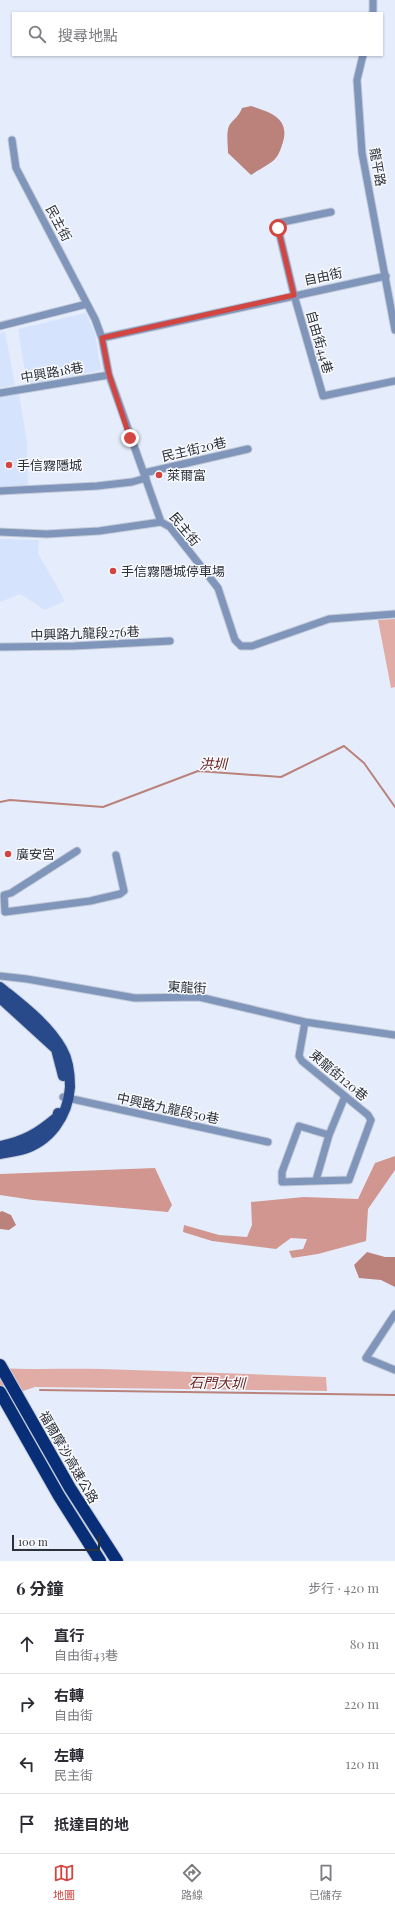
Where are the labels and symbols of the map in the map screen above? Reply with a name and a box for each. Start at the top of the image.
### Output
street label: 龍平路 [367,146,390,188]
street label: 民主街 [43,202,76,244]
route start [269,219,287,237]
street label: 自由街 [302,263,344,288]
street label: 自由街44巷 [303,308,338,375]
street label: 中興路18巷 [19,358,85,385]
route end [121,429,139,447]
street label: 民主街20巷 [160,433,228,464]
place label: 手信霧隱城 [17,456,82,473]
marker: 手信霧隱城 [4,460,14,470]
place label: 萊爾富 [167,466,206,483]
marker: 萊爾富 [154,470,164,480]
street label: 民主街 [166,508,204,549]
place label: 手信霧隱城停車場 [121,562,225,579]
marker: 手信霧隱城停車場 [108,566,118,576]
street label: 中興路九龍段276巷 [30,622,140,643]
water label: 洪圳 [199,754,229,773]
place label: 廣安宮 [16,845,55,862]
marker: 廣安宮 [3,849,13,859]
street label: 東龍街 [167,977,207,996]
street label: 東龍街120巷 [307,1045,372,1104]
street label: 中興路九龍段50巷 [115,1088,221,1127]
water label: 石門大圳 [189,1373,247,1393]
street label: 福爾摩沙高速公路 [36,1407,103,1506]
scale bar [12,1533,100,1552]

